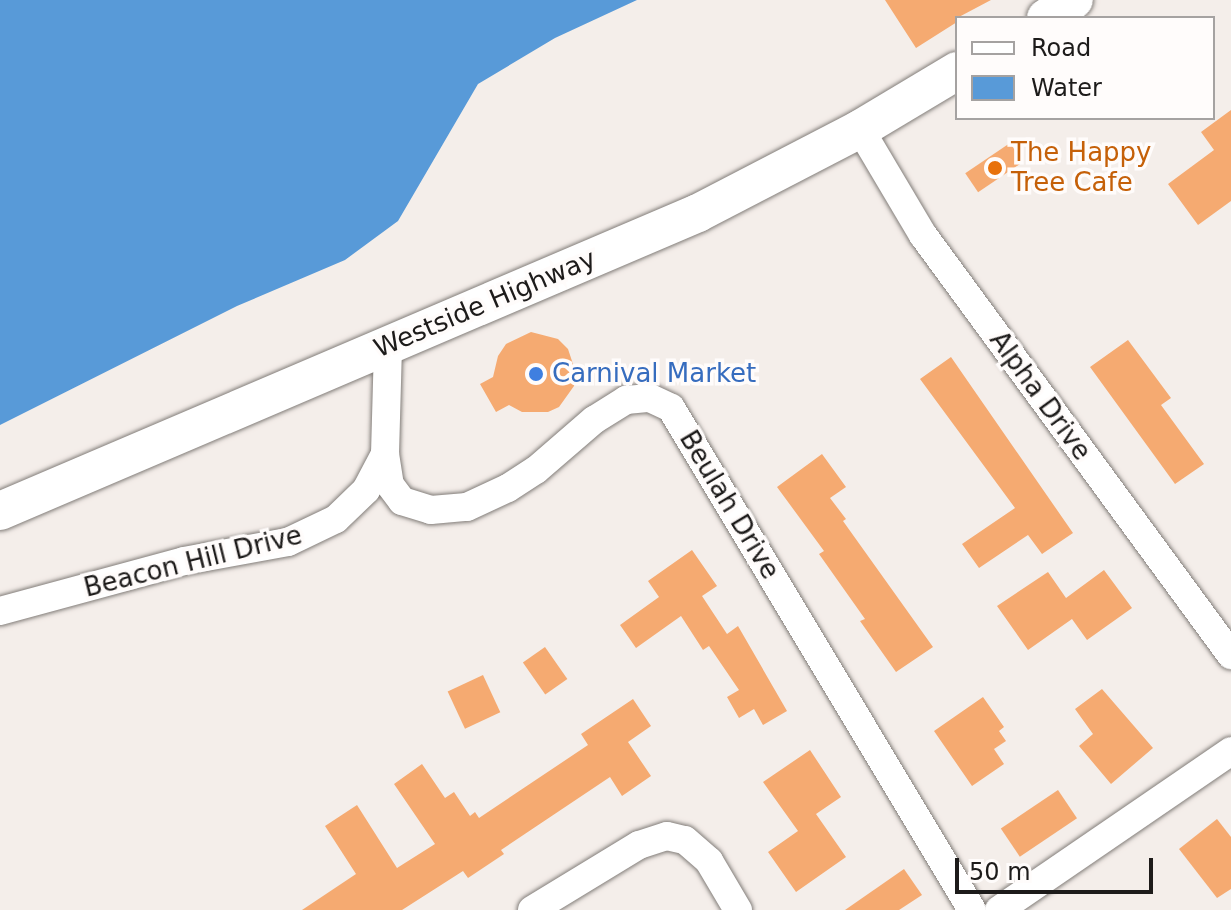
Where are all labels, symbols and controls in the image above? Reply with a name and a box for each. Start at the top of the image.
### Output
legend [955,16,1215,120]
text: Road [1031,34,1091,62]
text: Water [1031,74,1102,102]
place label: The Happy Tree Cafe [1011,137,1151,198]
marker: The Happy Tree Cafe [986,159,1004,177]
street label: Westside Highway [369,243,601,365]
street label: Alpha Drive [983,326,1097,466]
place label: Carnival Market [552,358,756,390]
marker: Carnival Market [527,365,545,383]
street label: Beulah Drive [672,425,786,585]
street label: Beacon Hill Drive [81,520,305,604]
scale bar [959,842,1157,892]
text: 50 m [969,858,1031,886]

